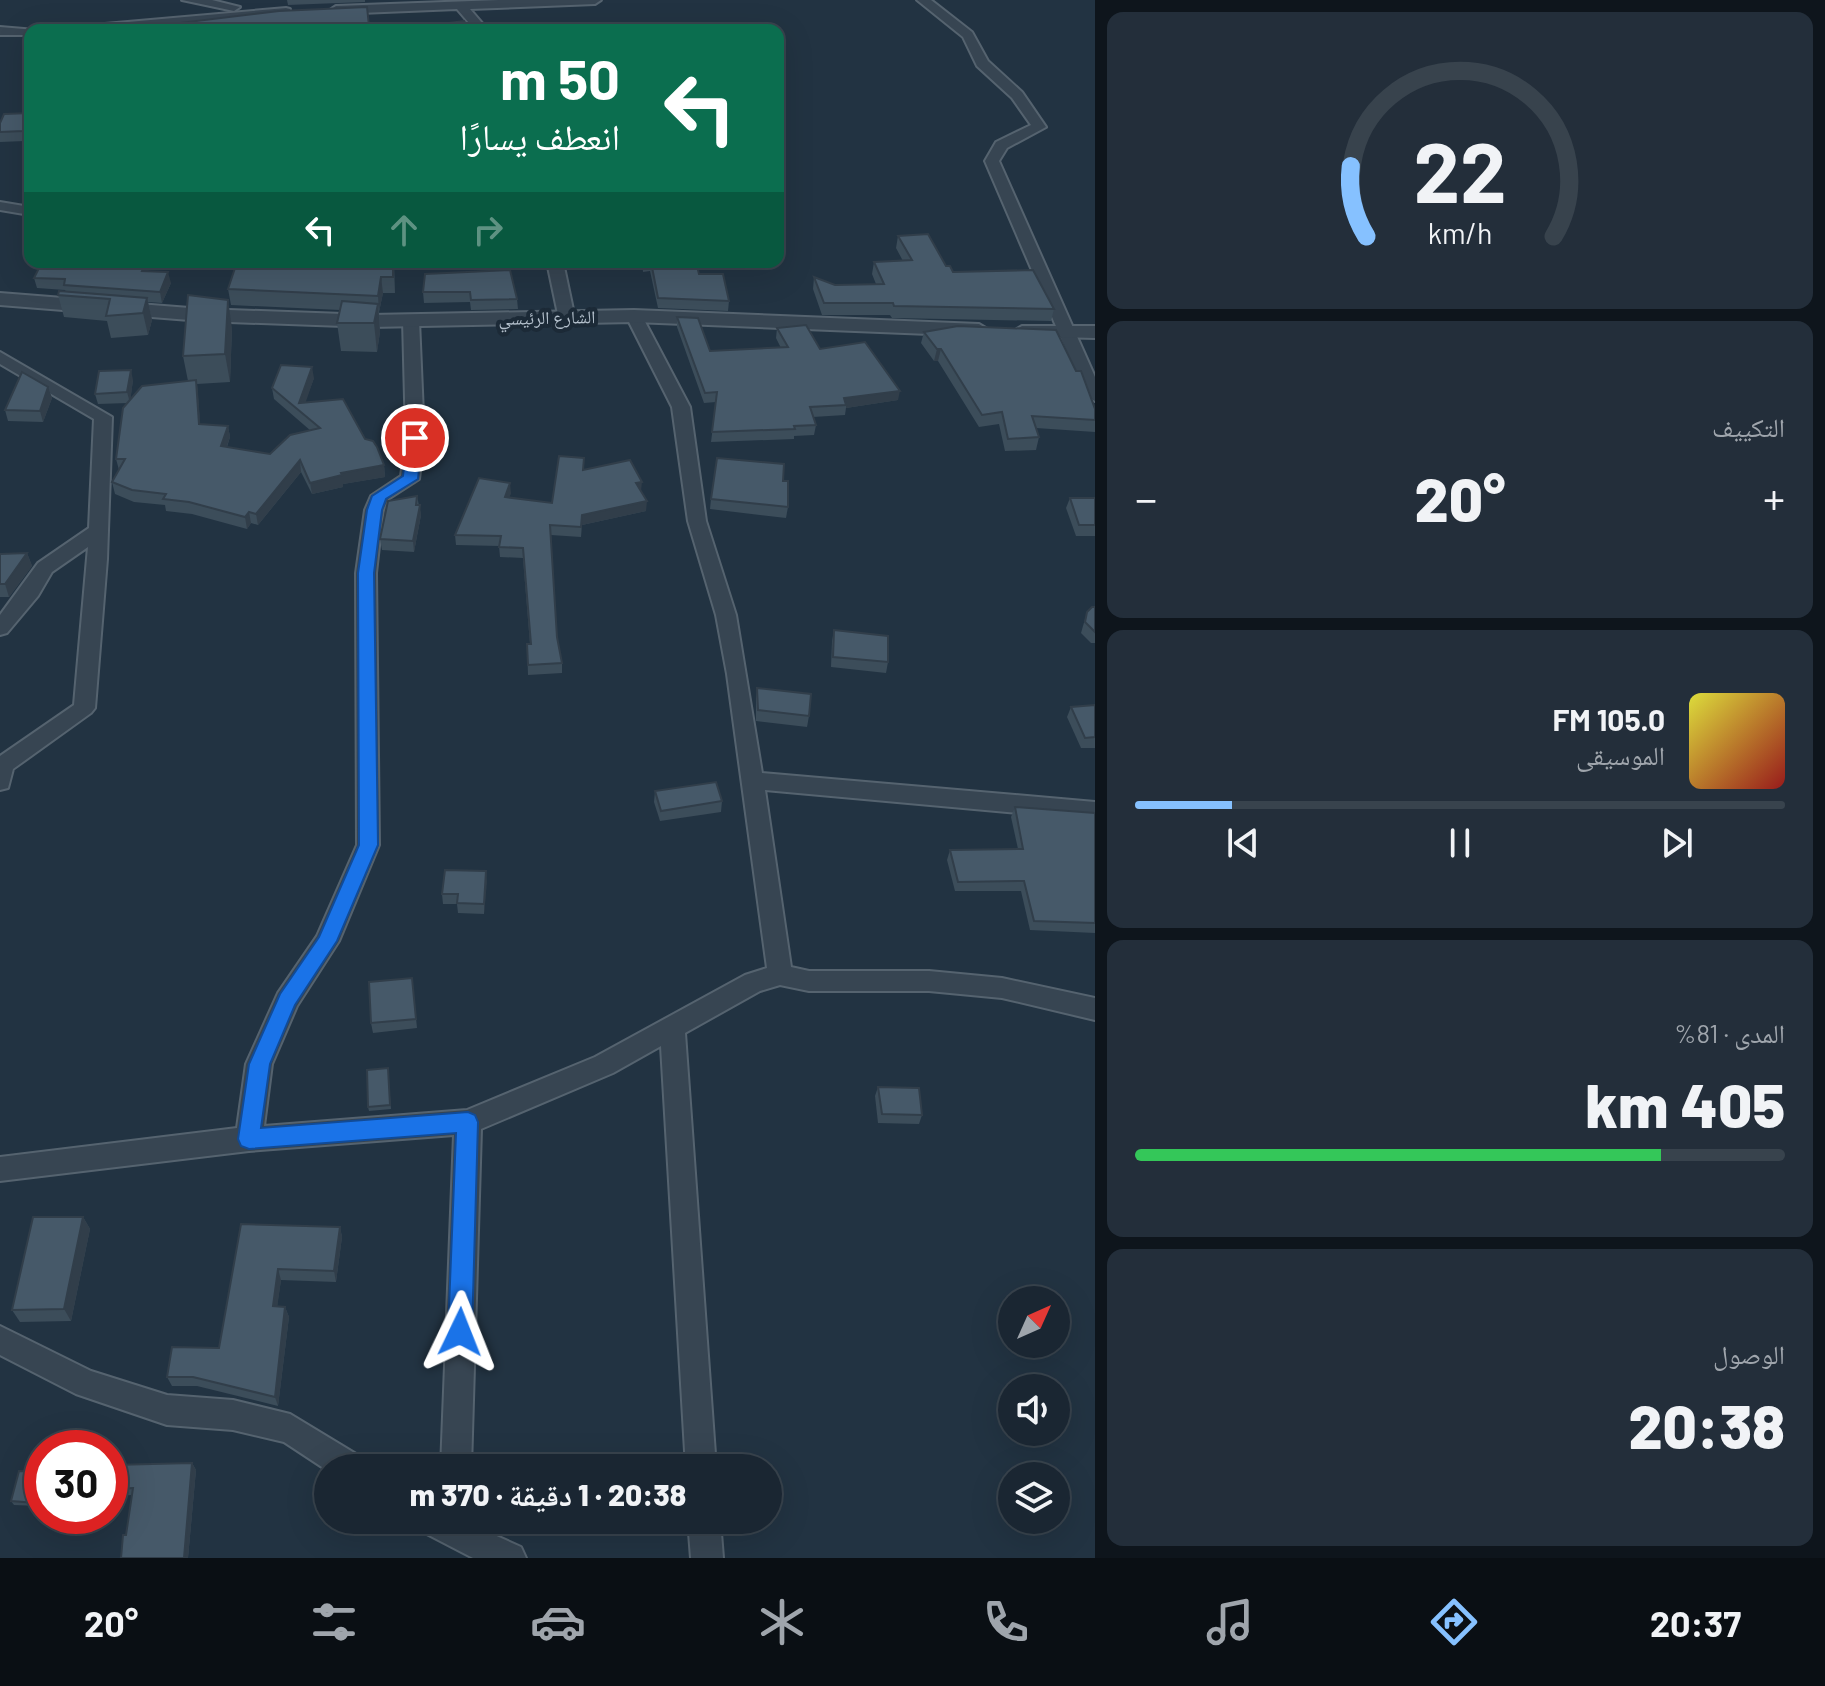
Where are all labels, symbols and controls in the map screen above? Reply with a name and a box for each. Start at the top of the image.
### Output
text: 50 m [500,44,620,111]
icon: left [648,56,752,160]
text: انعطف يسارًا [460,114,620,157]
text: 22 [1413,119,1507,219]
icon: left [298,208,342,252]
icon: ahead [382,208,426,252]
icon: right [466,208,510,252]
text: km/h [1428,215,1492,250]
street label: الشارع الرئيسي [498,305,596,333]
pin [381,404,449,472]
text: التكييف [1712,411,1785,442]
icon: arrive [393,416,437,460]
text: 20° [1415,462,1505,534]
text: − [1135,471,1157,524]
text: + [1763,471,1785,524]
text: 105.0 FM [1552,701,1665,737]
text: الموسيقى [1576,739,1665,770]
icon: previous [1221,821,1265,865]
icon: pause [1438,821,1482,865]
icon: next [1655,821,1699,865]
text: المدى · 81% [1674,1017,1785,1048]
text: 405 km [1585,1068,1785,1140]
north arrow [998,1286,1070,1358]
map controls [998,1286,1070,1534]
position arrow [418,1290,502,1374]
text: الوصول [1713,1338,1785,1369]
button: sound [998,1374,1070,1446]
text: 20:38 [1628,1389,1785,1461]
speed limit sign: 30 [24,1430,128,1534]
button: layers [998,1462,1070,1534]
text: 20:38 · 1 دقيقة · 370 m [410,1476,686,1512]
icon: filters [306,1594,362,1650]
icon: car [530,1594,586,1650]
icon: climate [754,1594,810,1650]
icon: phone [978,1594,1034,1650]
icon: music [1202,1594,1258,1650]
icon: directions [1426,1594,1482,1650]
text: 20° [84,1601,138,1644]
text: 20:37 [1650,1601,1741,1644]

